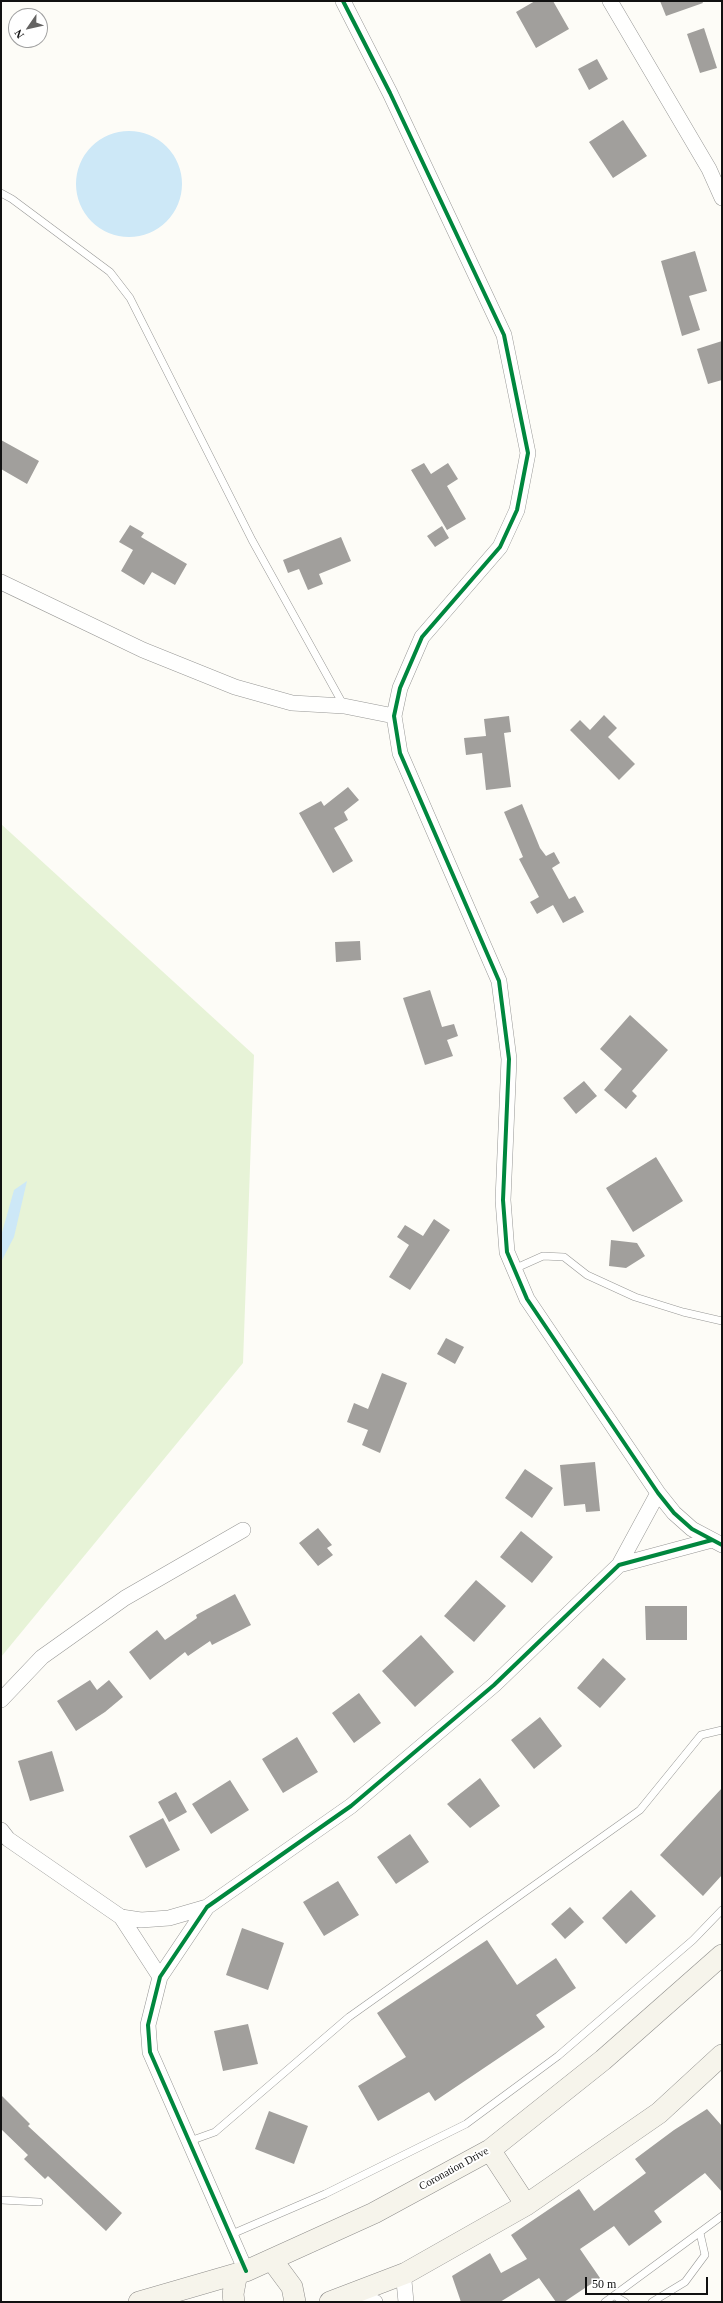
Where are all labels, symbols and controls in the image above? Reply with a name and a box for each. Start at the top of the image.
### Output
north arrow [8,8,48,48]
text: N [12,28,26,41]
street label: Coronation Drive [417,2144,491,2194]
scale bar [587,2269,710,2295]
text: 50 m [592,2277,616,2291]

